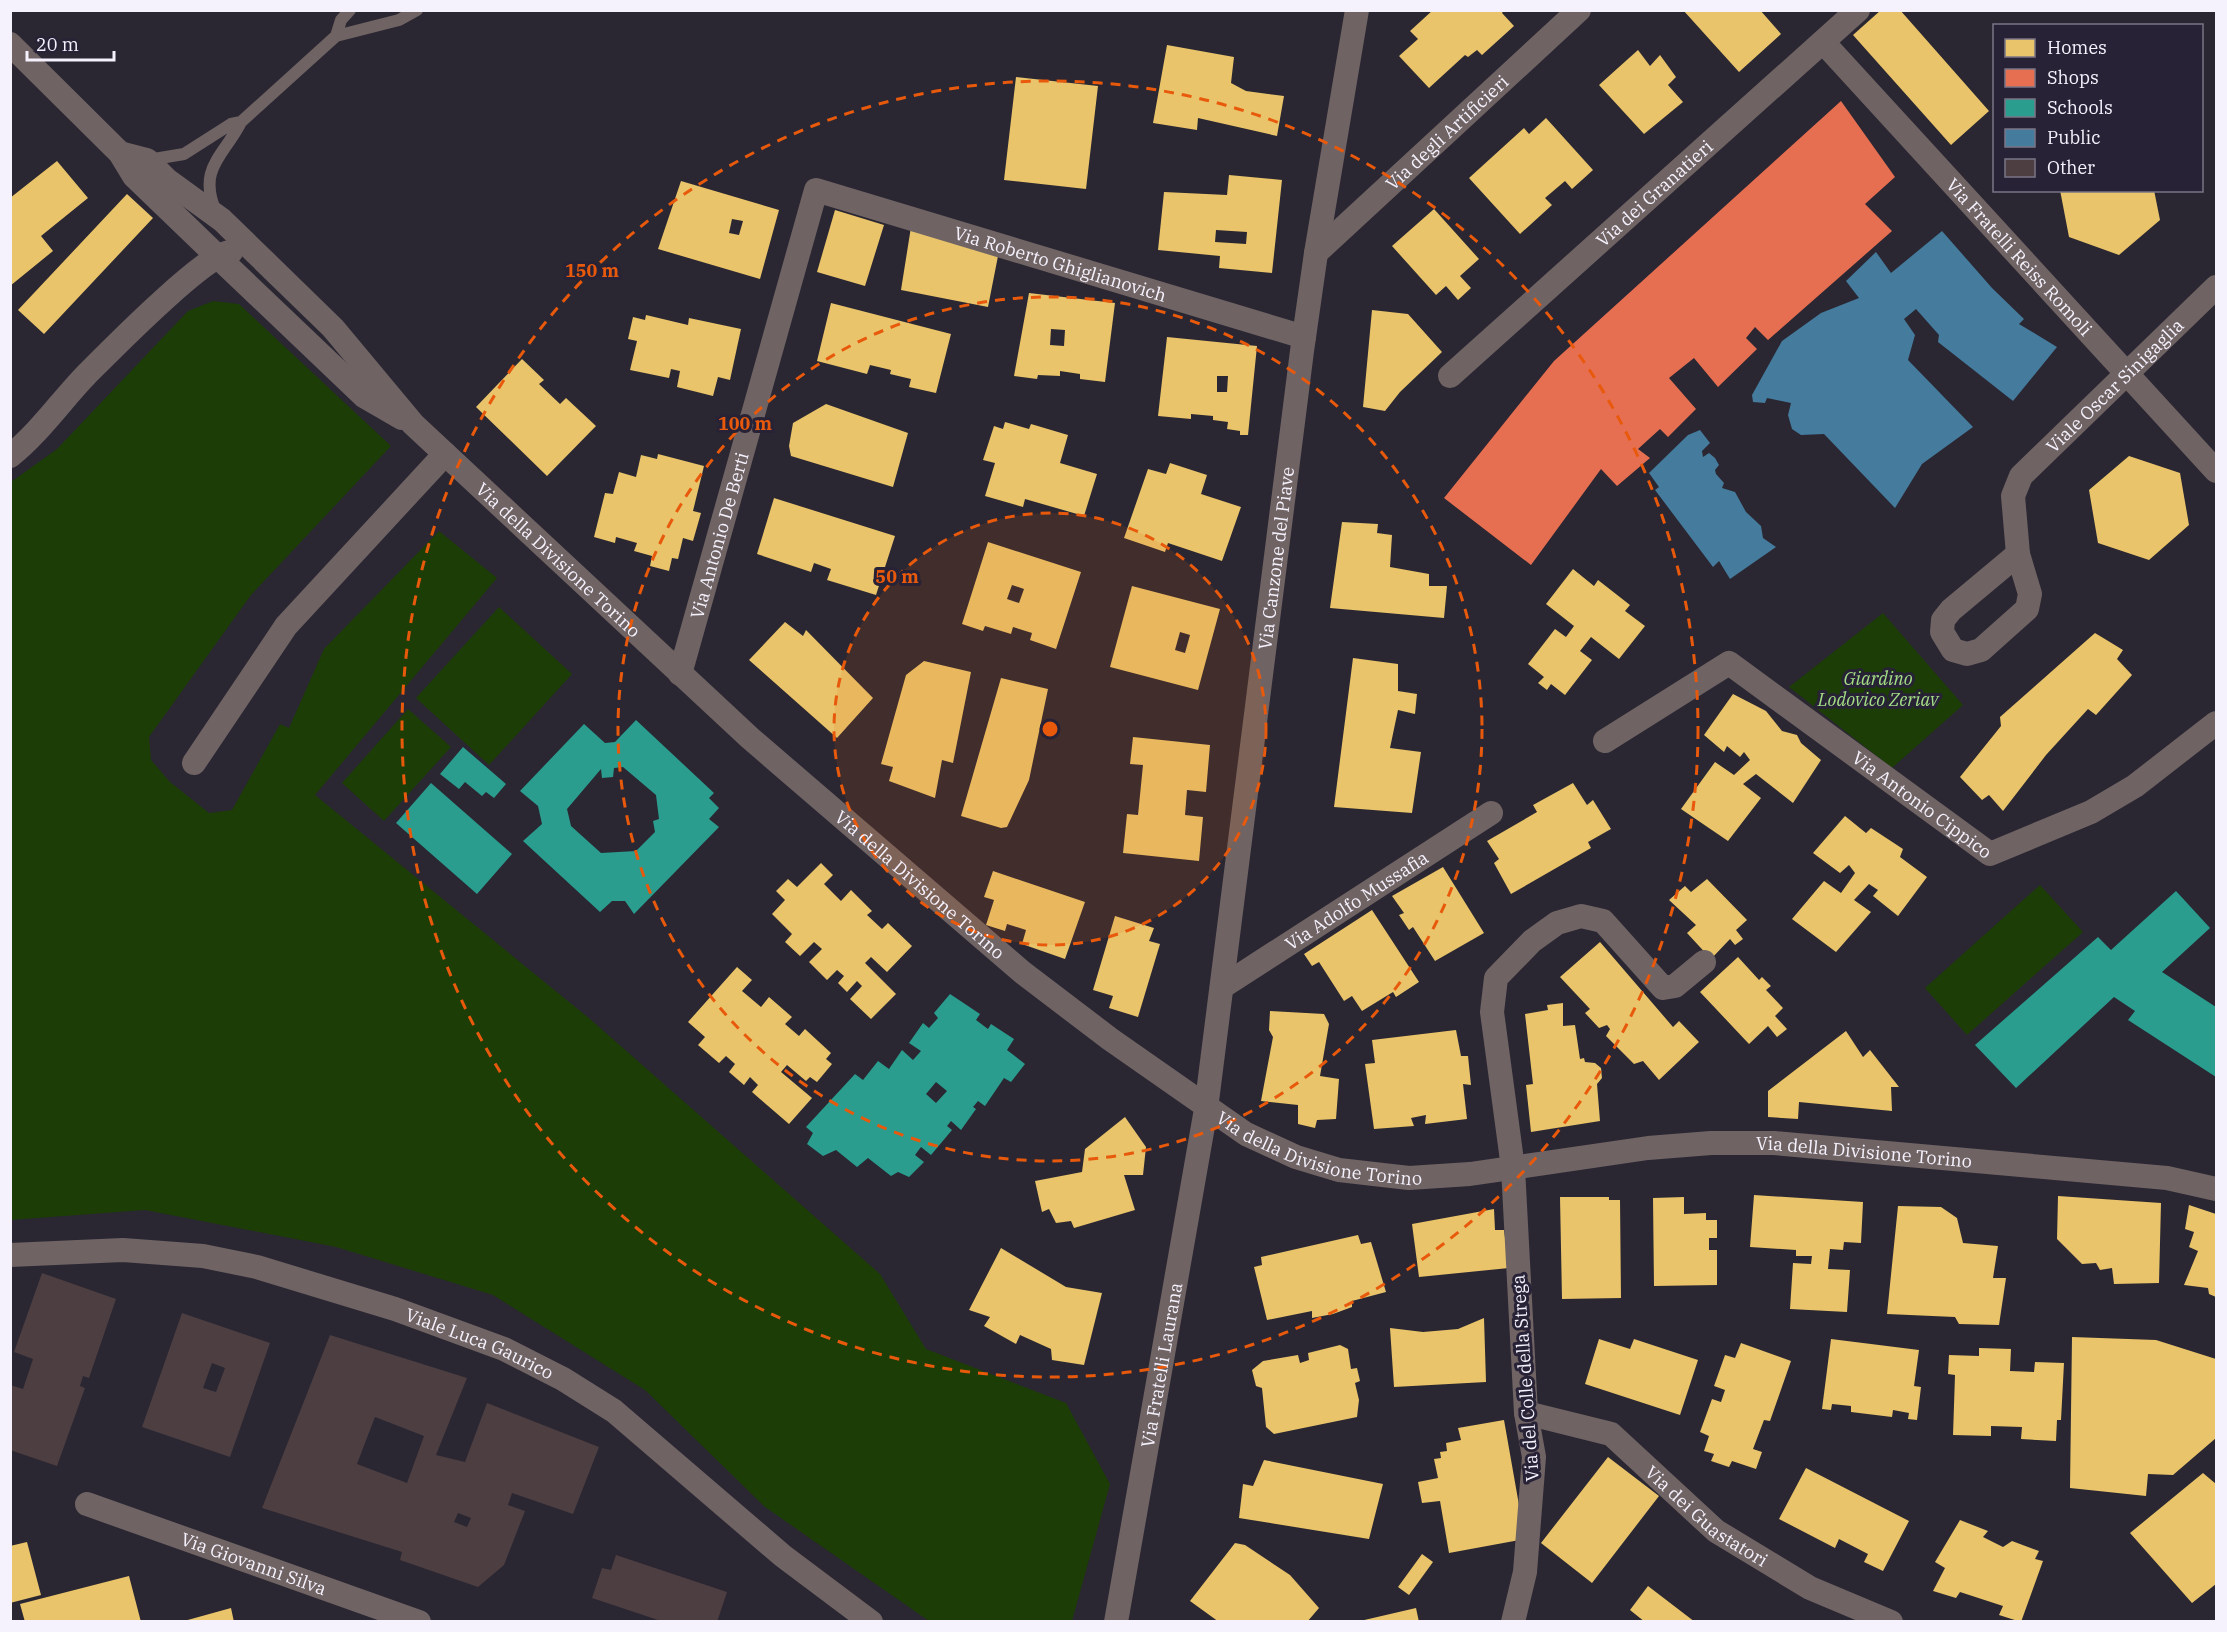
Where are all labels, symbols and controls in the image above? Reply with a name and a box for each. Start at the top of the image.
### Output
scale bar [27,24,114,62]
legend [1993,24,2203,192]
text: 20 m [36,33,79,56]
text: Homes [2047,36,2107,59]
text: Shops [2047,66,2099,89]
street label: Via degli Artificieri [1380,70,1513,195]
text: Schools [2047,96,2113,119]
text: Public [2047,126,2101,149]
street label: Via dei Granatieri [1591,134,1717,251]
text: Other [2047,156,2095,179]
street label: Via Fratelli Reiss Romoli [1942,173,2098,340]
street label: Via Roberto Ghiglianovich [951,221,1169,306]
text: 150 m [565,259,620,282]
street label: Viale Oscar Sinigaglia [2041,313,2188,457]
text: 100 m [718,412,773,435]
street label: Via Antonio De Berti [685,449,753,621]
street label: Via Canzone del Piave [1253,465,1299,651]
street label: Via della Divisione Torino [471,477,646,642]
text: 50 m [875,565,919,588]
park label: Giardino Lodovico Zeriav [1817,667,1940,711]
centre of rings [1040,719,1060,739]
street label: Via Antonio Cippico [1848,746,1997,863]
street label: Via della Divisione Torino [830,805,1010,964]
street label: Via Adolfo Mussafia [1280,845,1432,955]
street label: Via della Divisione Torino [1212,1105,1423,1190]
street label: Via della Divisione Torino [1756,1131,1973,1172]
street label: Via del Colle della Strega [1506,1274,1544,1482]
street label: Via Fratelli Laurana [1135,1280,1187,1449]
street label: Viale Luca Gaurico [402,1302,558,1384]
street label: Via dei Guastatori [1641,1460,1773,1571]
street label: Via Giovanni Silva [178,1527,330,1600]

